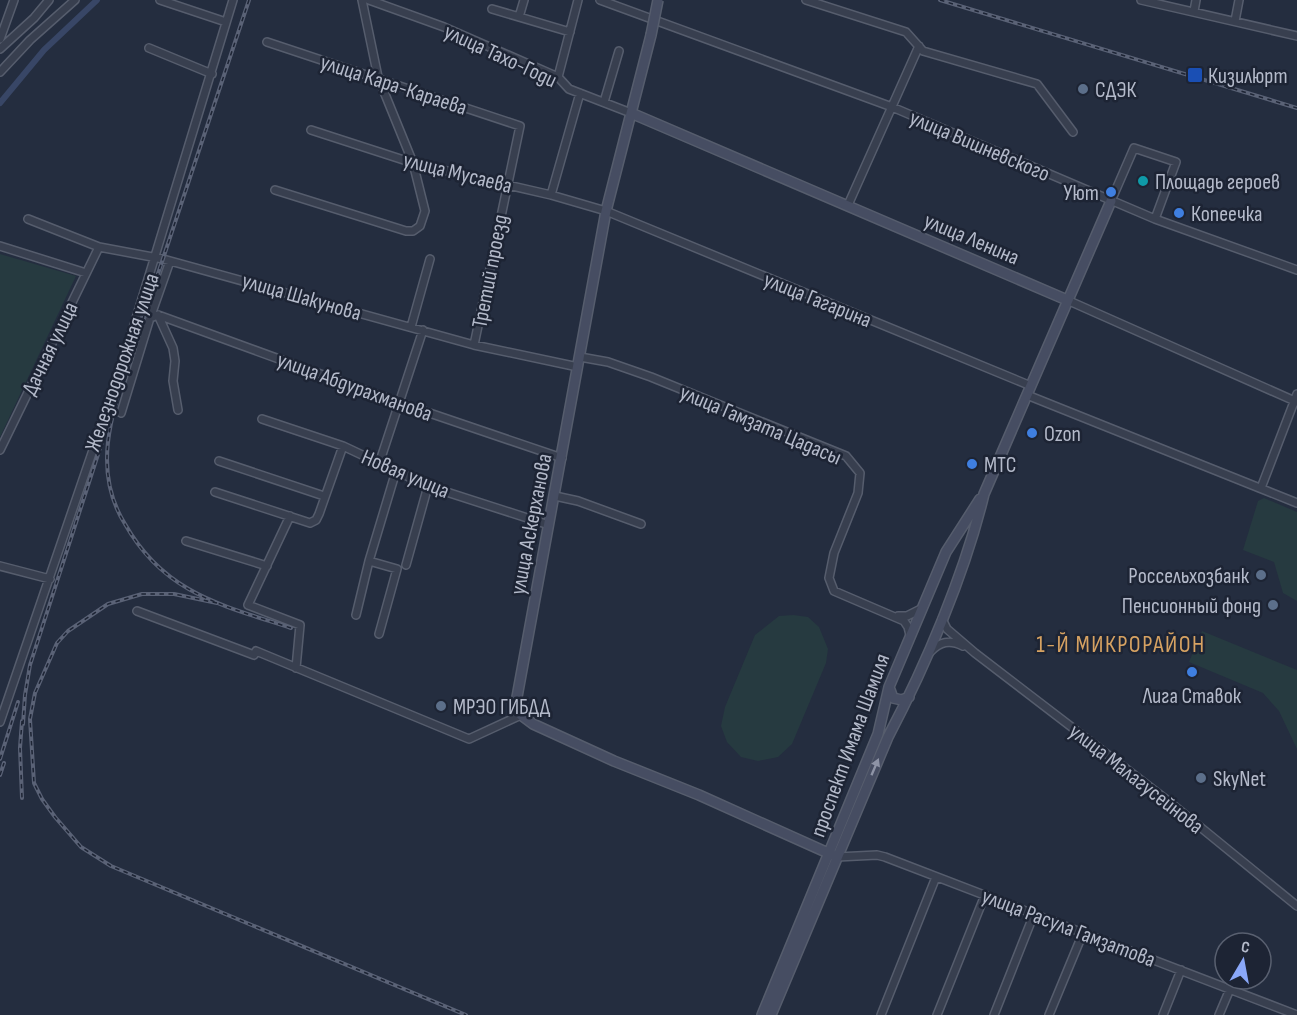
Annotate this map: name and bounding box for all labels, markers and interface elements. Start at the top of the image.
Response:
street label: улица Тахо-Годи [440,18,561,94]
street label: улица Кара-Караева [317,49,470,122]
place label: Кизилюрт [1208,63,1288,90]
marker: Кизилюрт [1186,66,1204,84]
place label: СДЭК [1095,77,1136,104]
marker: СДЭК [1076,82,1090,96]
street label: улица Вишневского [905,105,1054,188]
street label: улица Мусаева [400,147,515,200]
place label: Площадь героев [1155,169,1280,196]
marker: Площадь героев [1136,174,1150,188]
place label: Уют [1063,180,1099,207]
marker: Уют [1104,185,1118,199]
place label: Копеечка [1191,201,1262,228]
marker: Копеечка [1172,206,1186,220]
street label: улица Ленина [920,207,1023,272]
street label: Третий проезд [466,212,515,330]
street label: улица Гагарина [760,267,875,334]
street label: улица Шакунова [239,268,364,327]
street label: Железнодорожная улица [79,270,166,455]
street label: Дачная улица [16,298,85,400]
street label: улица Абдурахманова [273,347,436,428]
street label: улица Гамзата Цадасы [675,379,845,472]
place label: Ozon [1044,421,1081,448]
marker: Ozon [1025,426,1039,440]
street label: Новая улица [357,444,453,505]
street label: улица Аскерханова [505,451,558,597]
place label: МТС [984,452,1016,479]
marker: МТС [965,457,979,471]
place label: Россельхозбанк [1128,563,1250,590]
marker: Россельхозбанк [1254,568,1268,582]
place label: Пенсионный фонд [1122,593,1261,620]
marker: Пенсионный фонд [1266,598,1280,612]
district label: 1-Й МИКРОРАЙОН [1036,630,1206,659]
street label: проспект Имама Шамиля [805,650,896,841]
marker: Лига Ставок [1185,665,1199,679]
place label: Лига Ставок [1142,683,1242,710]
place label: МРЭО ГИБДД [453,694,551,721]
marker: МРЭО ГИБДД [434,699,448,713]
street label: улица Малагусейнова [1063,718,1209,840]
one-way arrow [870,758,880,776]
place label: SkyNet [1213,766,1266,793]
marker: SkyNet [1194,771,1208,785]
street label: улица Расула Гамзатова [978,883,1159,974]
north arrow [1213,931,1273,991]
text: С [1240,938,1251,958]

